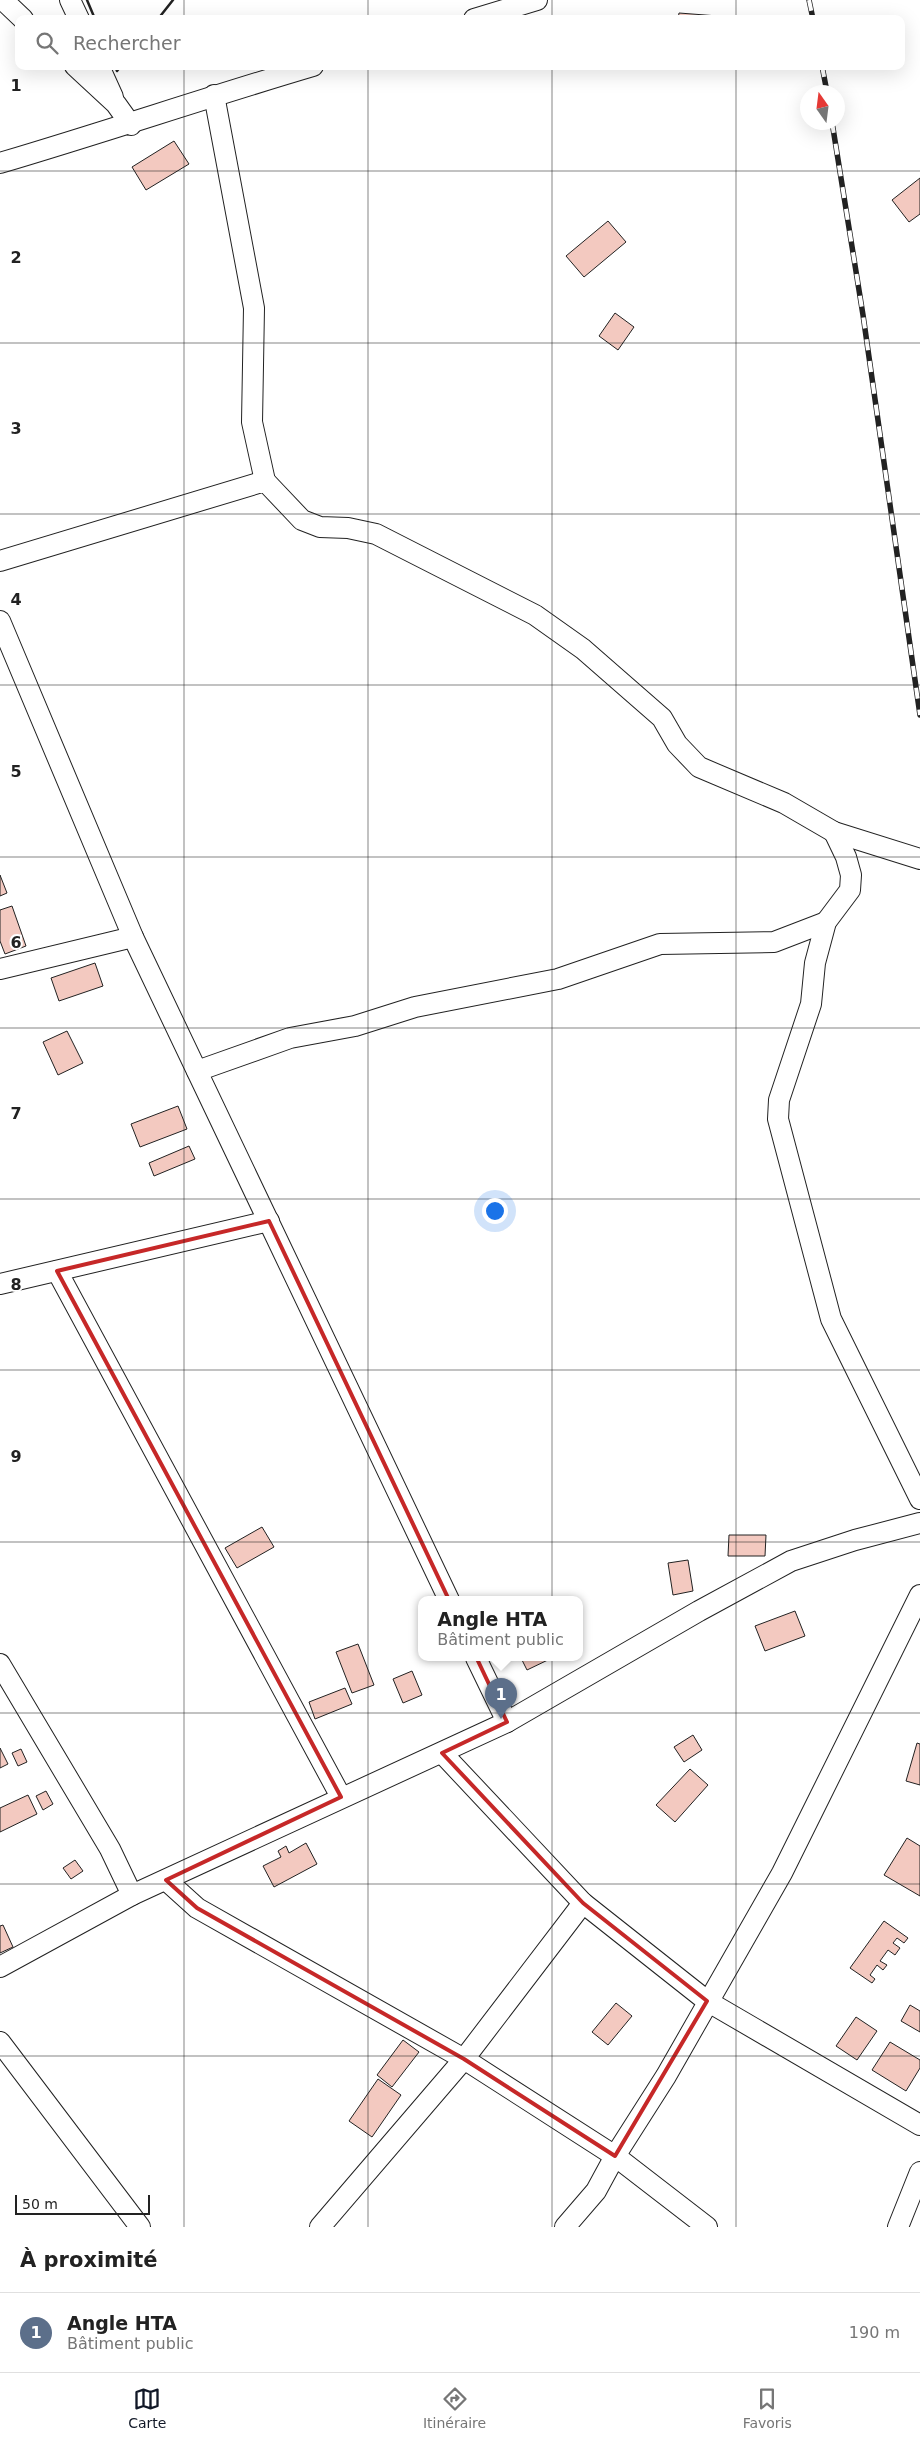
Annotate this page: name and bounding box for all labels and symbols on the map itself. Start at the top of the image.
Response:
text: 1 [10,76,22,95]
north arrow [800,85,845,130]
text: 2 [10,248,22,267]
text: 3 [10,419,22,438]
text: 4 [10,590,22,609]
text: 5 [10,762,22,781]
text: 6 [10,933,22,952]
text: 7 [10,1104,22,1123]
your location [482,1198,508,1224]
text: 8 [10,1275,22,1294]
text: 9 [10,1447,22,1466]
pin: 1 [485,1678,517,1719]
scale bar [15,2192,150,2215]

